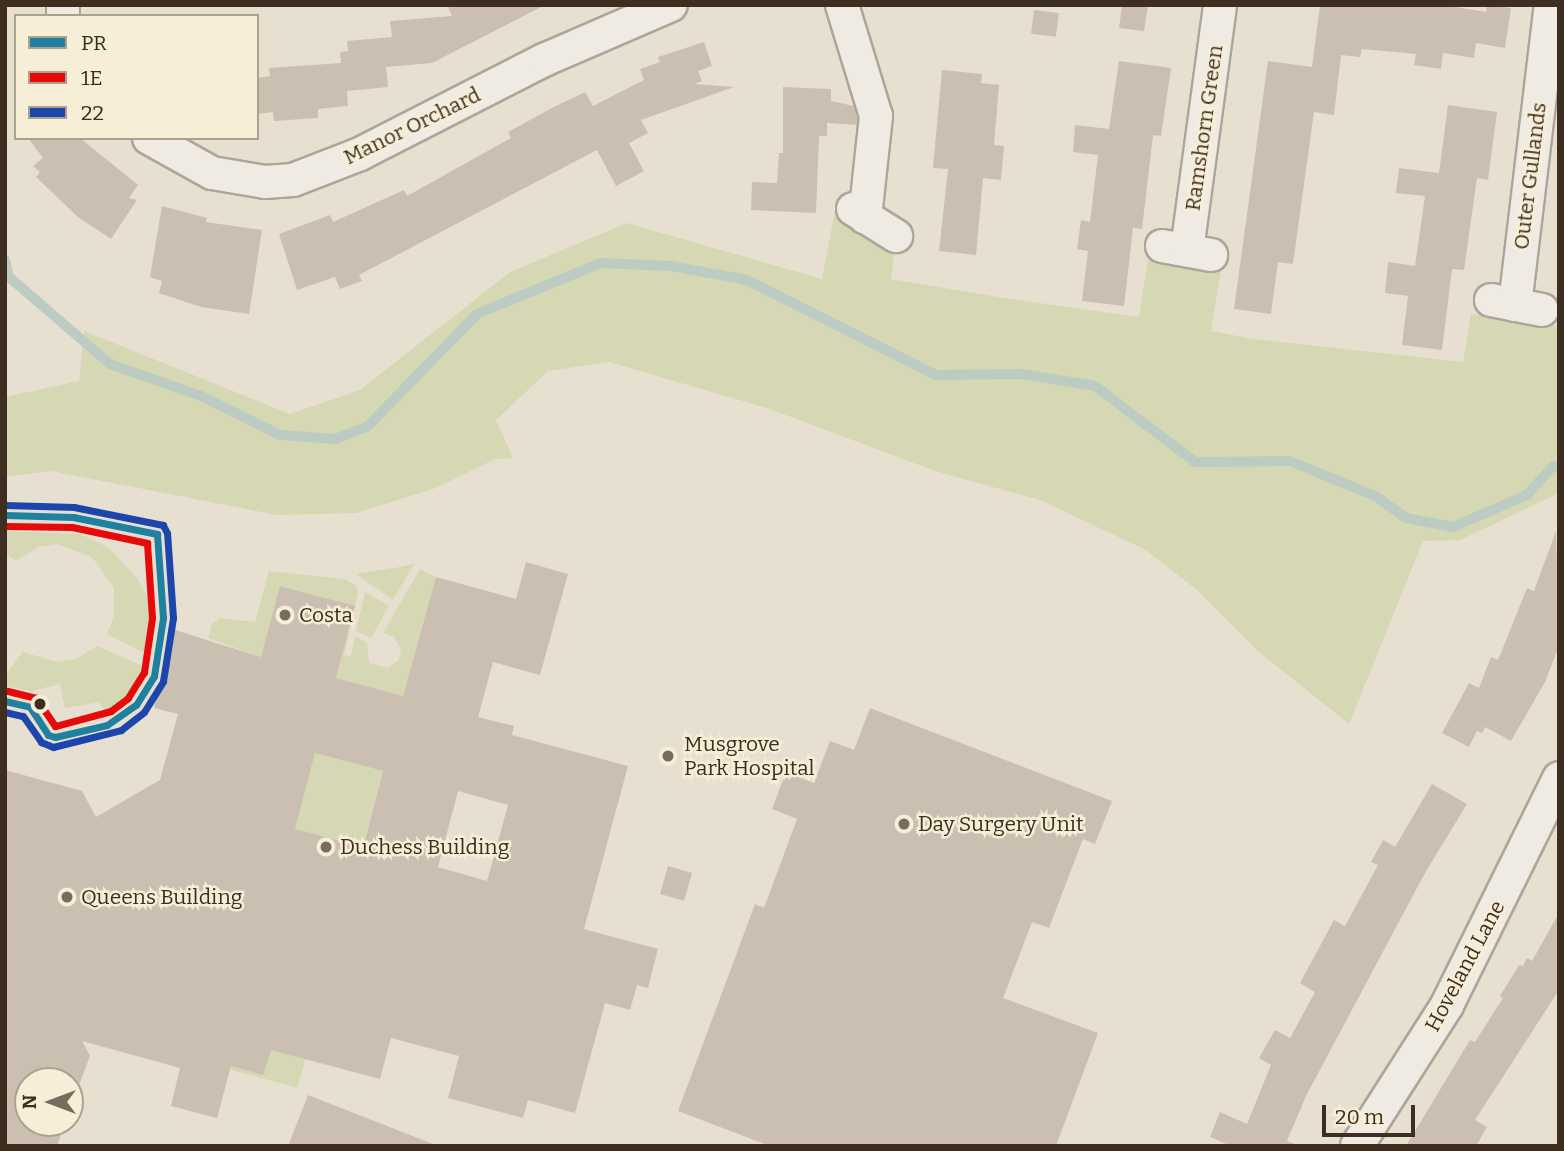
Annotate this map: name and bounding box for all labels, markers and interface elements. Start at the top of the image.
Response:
legend [14,14,259,140]
text: PR [81,30,107,56]
street label: Ramshorn Green [1180,43,1228,213]
text: 1E [81,65,103,91]
street label: Manor Orchard [340,82,484,170]
text: 22 [81,100,104,126]
street label: Outer Gullands [1508,101,1552,251]
place label: Costa [299,602,353,628]
marker: Costa [277,607,293,623]
unlabelled marker [33,697,47,711]
place label: Musgrove Park Hospital [684,731,815,781]
marker: Musgrove Park Hospital [658,746,678,766]
place label: Day Surgery Unit [918,811,1084,837]
marker: Day Surgery Unit [896,816,912,832]
place label: Duchess Building [340,834,509,860]
marker: Duchess Building [318,839,334,855]
place label: Queens Building [81,884,242,910]
marker: Queens Building [59,889,75,905]
street label: Hoveland Lane [1420,896,1510,1036]
north arrow [14,1067,84,1137]
scale bar [1326,1092,1419,1136]
text: N [18,1095,41,1109]
text: 20 m [1335,1104,1384,1130]

